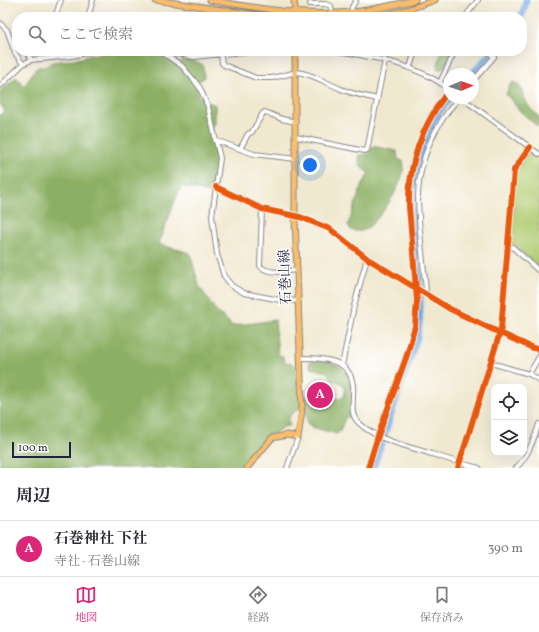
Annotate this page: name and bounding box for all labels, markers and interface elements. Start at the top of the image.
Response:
search box [12,12,527,56]
icon: search [26,23,48,45]
text: ここで検索 [58,25,133,46]
north arrow [443,68,479,104]
your location [300,155,320,175]
street label: 石巻山線 [276,249,296,305]
pin: A [307,380,333,410]
map controls [491,384,527,456]
button: locate [491,384,527,420]
button: layers [491,420,527,456]
scale bar [12,440,71,459]
text: 100 m [18,441,48,456]
text: 周辺 [16,485,50,508]
text: 石巻神社 下社 [54,529,147,550]
text: A [24,540,34,558]
text: 390 m [488,540,523,558]
text: 寺社 · 石巻山線 [54,553,140,571]
tab: 地図 [75,584,97,626]
tab: 経路 [247,584,269,626]
tab: 保存済み [420,584,464,626]

